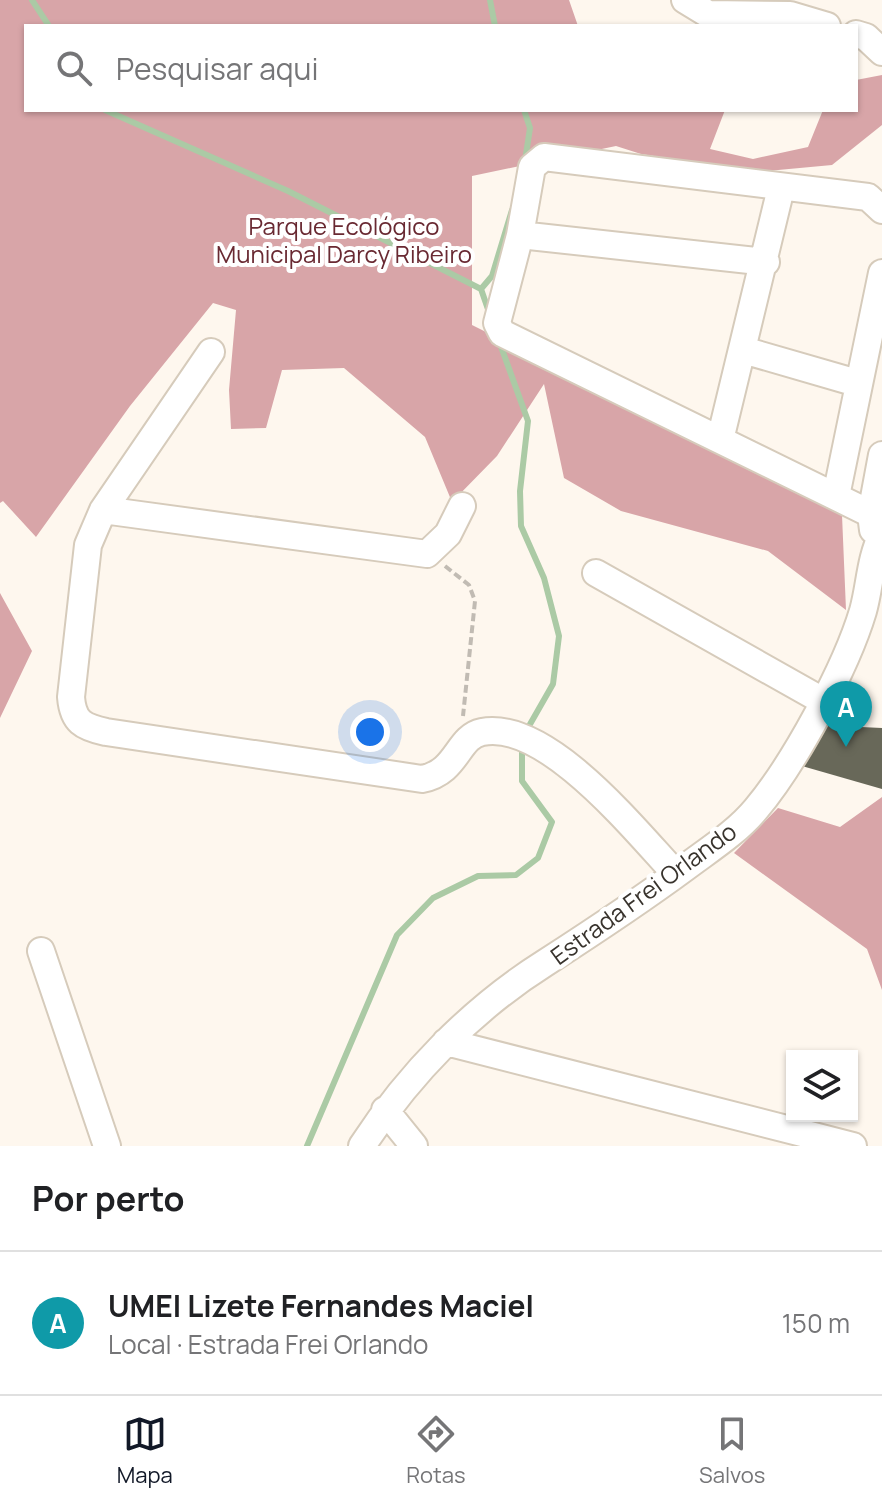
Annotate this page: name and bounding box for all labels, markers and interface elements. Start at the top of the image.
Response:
search box [24,24,858,112]
icon: search [52,46,96,90]
text: Pesquisar aqui [116,48,318,89]
park label: Parque Ecológico Municipal Darcy Ribeiro [216,209,472,270]
pin: A [820,681,872,747]
your location [350,712,390,752]
street label: Estrada Frei Orlando [543,814,743,972]
map controls [786,1050,858,1122]
button: layers [786,1050,858,1122]
text: Por perto [32,1175,185,1221]
text: UMEI Lizete Fernandes Maciel [108,1285,534,1326]
text: A [49,1305,67,1341]
text: 150 m [782,1305,850,1341]
text: Local · Estrada Frei Orlando [108,1326,429,1362]
tab: Mapa [117,1412,173,1490]
tab: Rotas [406,1412,466,1490]
tab: Salvos [699,1412,765,1490]

